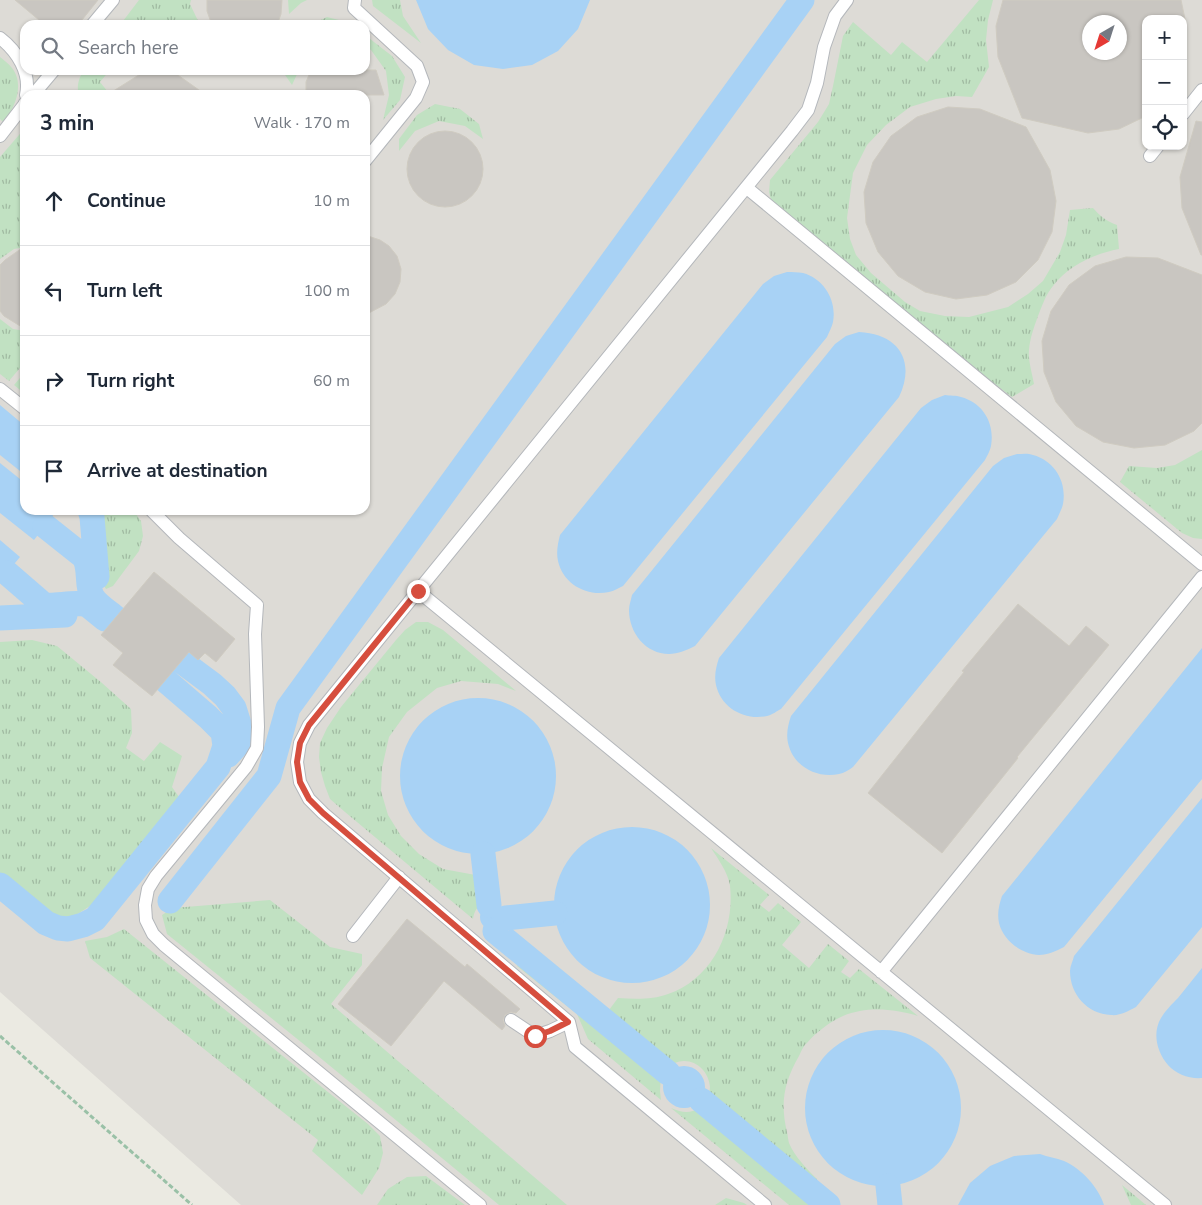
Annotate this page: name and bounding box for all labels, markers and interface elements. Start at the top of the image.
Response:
north arrow [1082,15,1127,60]
map controls [1142,15,1187,150]
button: + [1142,15,1187,60]
search box [20,20,370,75]
icon: search [38,34,66,62]
text: Search here [78,35,179,61]
button: − [1142,60,1187,105]
button: locate [1142,105,1187,150]
text: 3 min [40,109,94,137]
text: Walk · 170 m [254,112,350,134]
icon: ahead [40,187,68,215]
text: Continue [87,188,166,214]
text: 10 m [313,190,350,212]
icon: left [40,277,68,305]
text: Turn left [87,278,162,304]
text: 100 m [303,280,350,302]
icon: right [40,367,68,395]
text: Turn right [87,368,174,394]
text: 60 m [313,370,350,392]
icon: arrive [40,457,68,485]
text: Arrive at destination [87,458,268,484]
route end [407,580,430,603]
route start [524,1025,547,1048]

